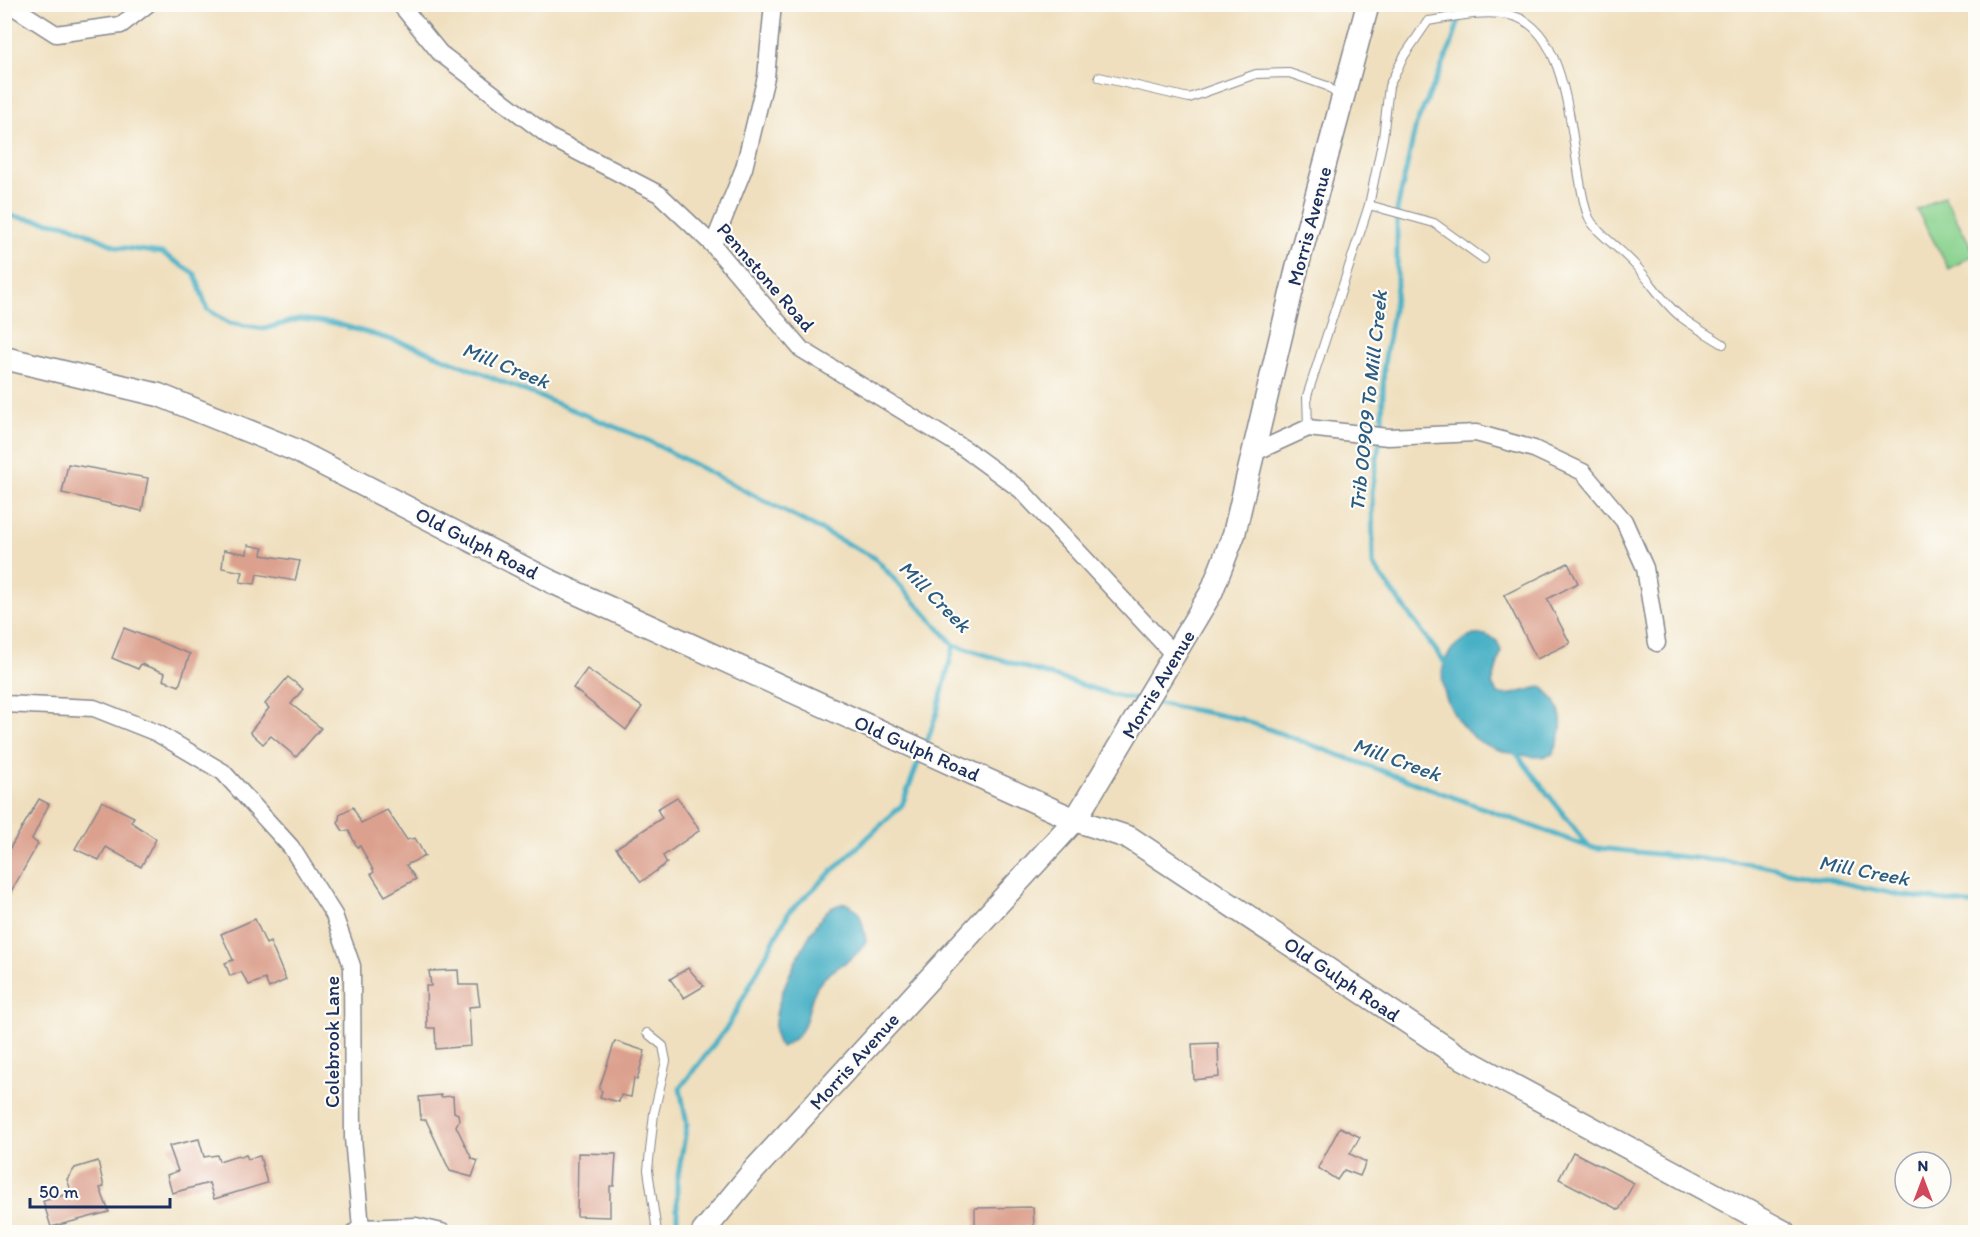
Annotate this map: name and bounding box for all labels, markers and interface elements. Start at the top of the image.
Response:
street label: Morris Avenue [1282,164,1336,288]
street label: Pennstone Road [712,218,820,337]
water label: Trib 00909 To Mill Creek [1344,288,1392,513]
water label: Mill Creek [459,336,554,394]
street label: Old Gulph Road [411,502,543,584]
water label: Mill Creek [894,555,977,638]
street label: Morris Avenue [1116,625,1200,743]
street label: Old Gulph Road [850,710,984,786]
water label: Mill Creek [1350,732,1445,787]
water label: Mill Creek [1817,849,1912,891]
street label: Old Gulph Road [1279,931,1405,1027]
street label: Colebrook Lane [320,976,344,1108]
street label: Morris Avenue [804,1007,904,1115]
north arrow [1893,1150,1953,1210]
text: N [1918,1156,1928,1175]
scale bar [30,1171,170,1209]
text: 50 m [39,1181,79,1203]

